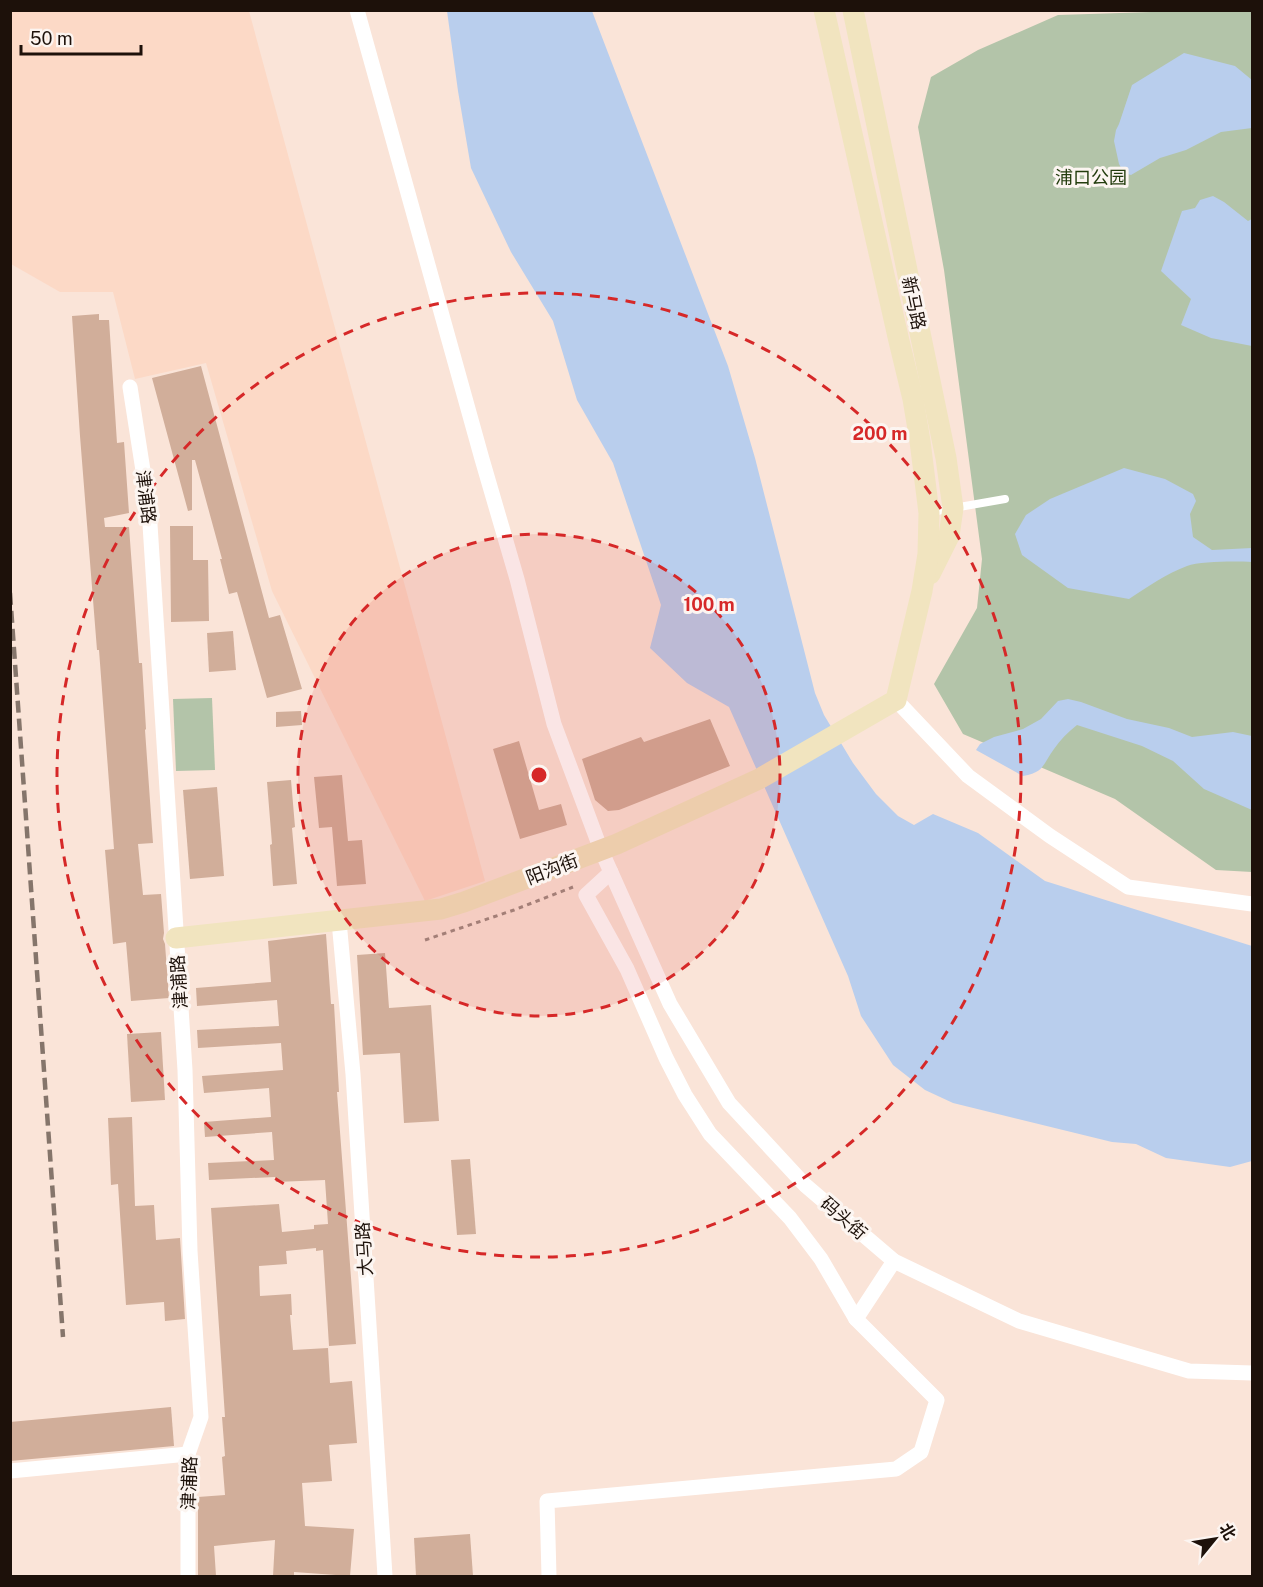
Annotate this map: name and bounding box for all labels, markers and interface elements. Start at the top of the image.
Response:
scale bar [21,18,141,56]
text: 50 m [30,28,73,49]
park label: 浦口公园 [1055,167,1127,188]
street label: 新马路 [898,274,930,332]
text: 200 m [853,423,907,444]
street label: 津浦路 [132,469,160,525]
text: 100 m [683,594,735,615]
centre of rings [529,765,549,785]
street label: 阳沟街 [523,850,581,888]
street label: 津浦路 [167,954,191,1010]
street label: 码头街 [817,1192,871,1244]
street label: 大马路 [352,1221,376,1277]
street label: 津浦路 [178,1456,200,1510]
north arrow [1185,1509,1245,1569]
text: 北 [1215,1520,1240,1543]

